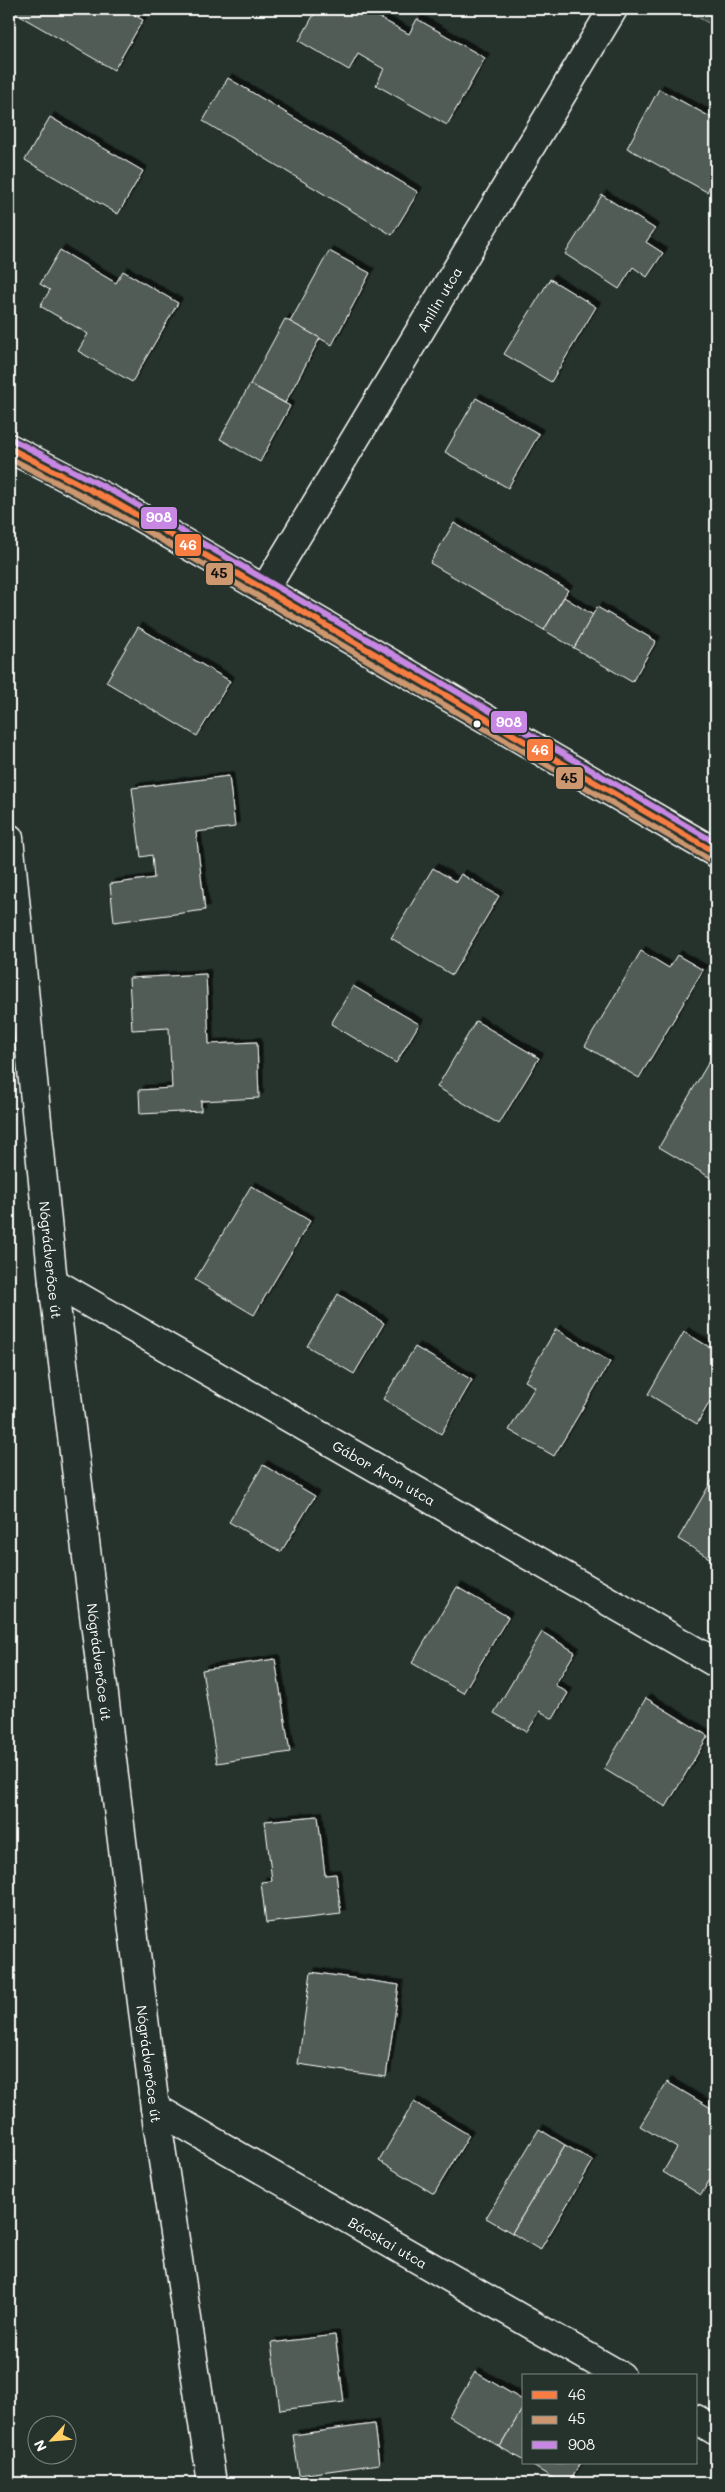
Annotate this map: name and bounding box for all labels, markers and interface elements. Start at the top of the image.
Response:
street label: Anilin utca [412,263,466,335]
line badge: 908 [140,506,178,530]
text: 908 [146,507,172,526]
line badge: 46 [174,533,202,557]
text: 46 [179,535,197,554]
line badge: 45 [205,562,234,586]
text: 45 [210,563,228,582]
line badge: 908 [490,710,528,734]
text: 908 [496,712,522,731]
unlabelled marker [472,719,482,729]
line badge: 46 [526,738,554,762]
text: 46 [531,740,549,759]
line badge: 45 [555,766,584,790]
text: 45 [560,768,578,787]
street label: Nógrádverőce út [36,1200,67,1320]
street label: Gábor Áron utca [329,1435,439,1509]
street label: Nógrádverőce út [83,1602,117,1722]
street label: Nógrádverőce út [133,2004,167,2124]
street label: Bácskai utca [345,2212,431,2272]
legend [522,2374,698,2464]
text: 46 [568,2384,586,2404]
text: 45 [568,2408,586,2428]
north arrow [28,2414,78,2464]
text: 908 [568,2434,595,2454]
text: N [29,2437,51,2455]

